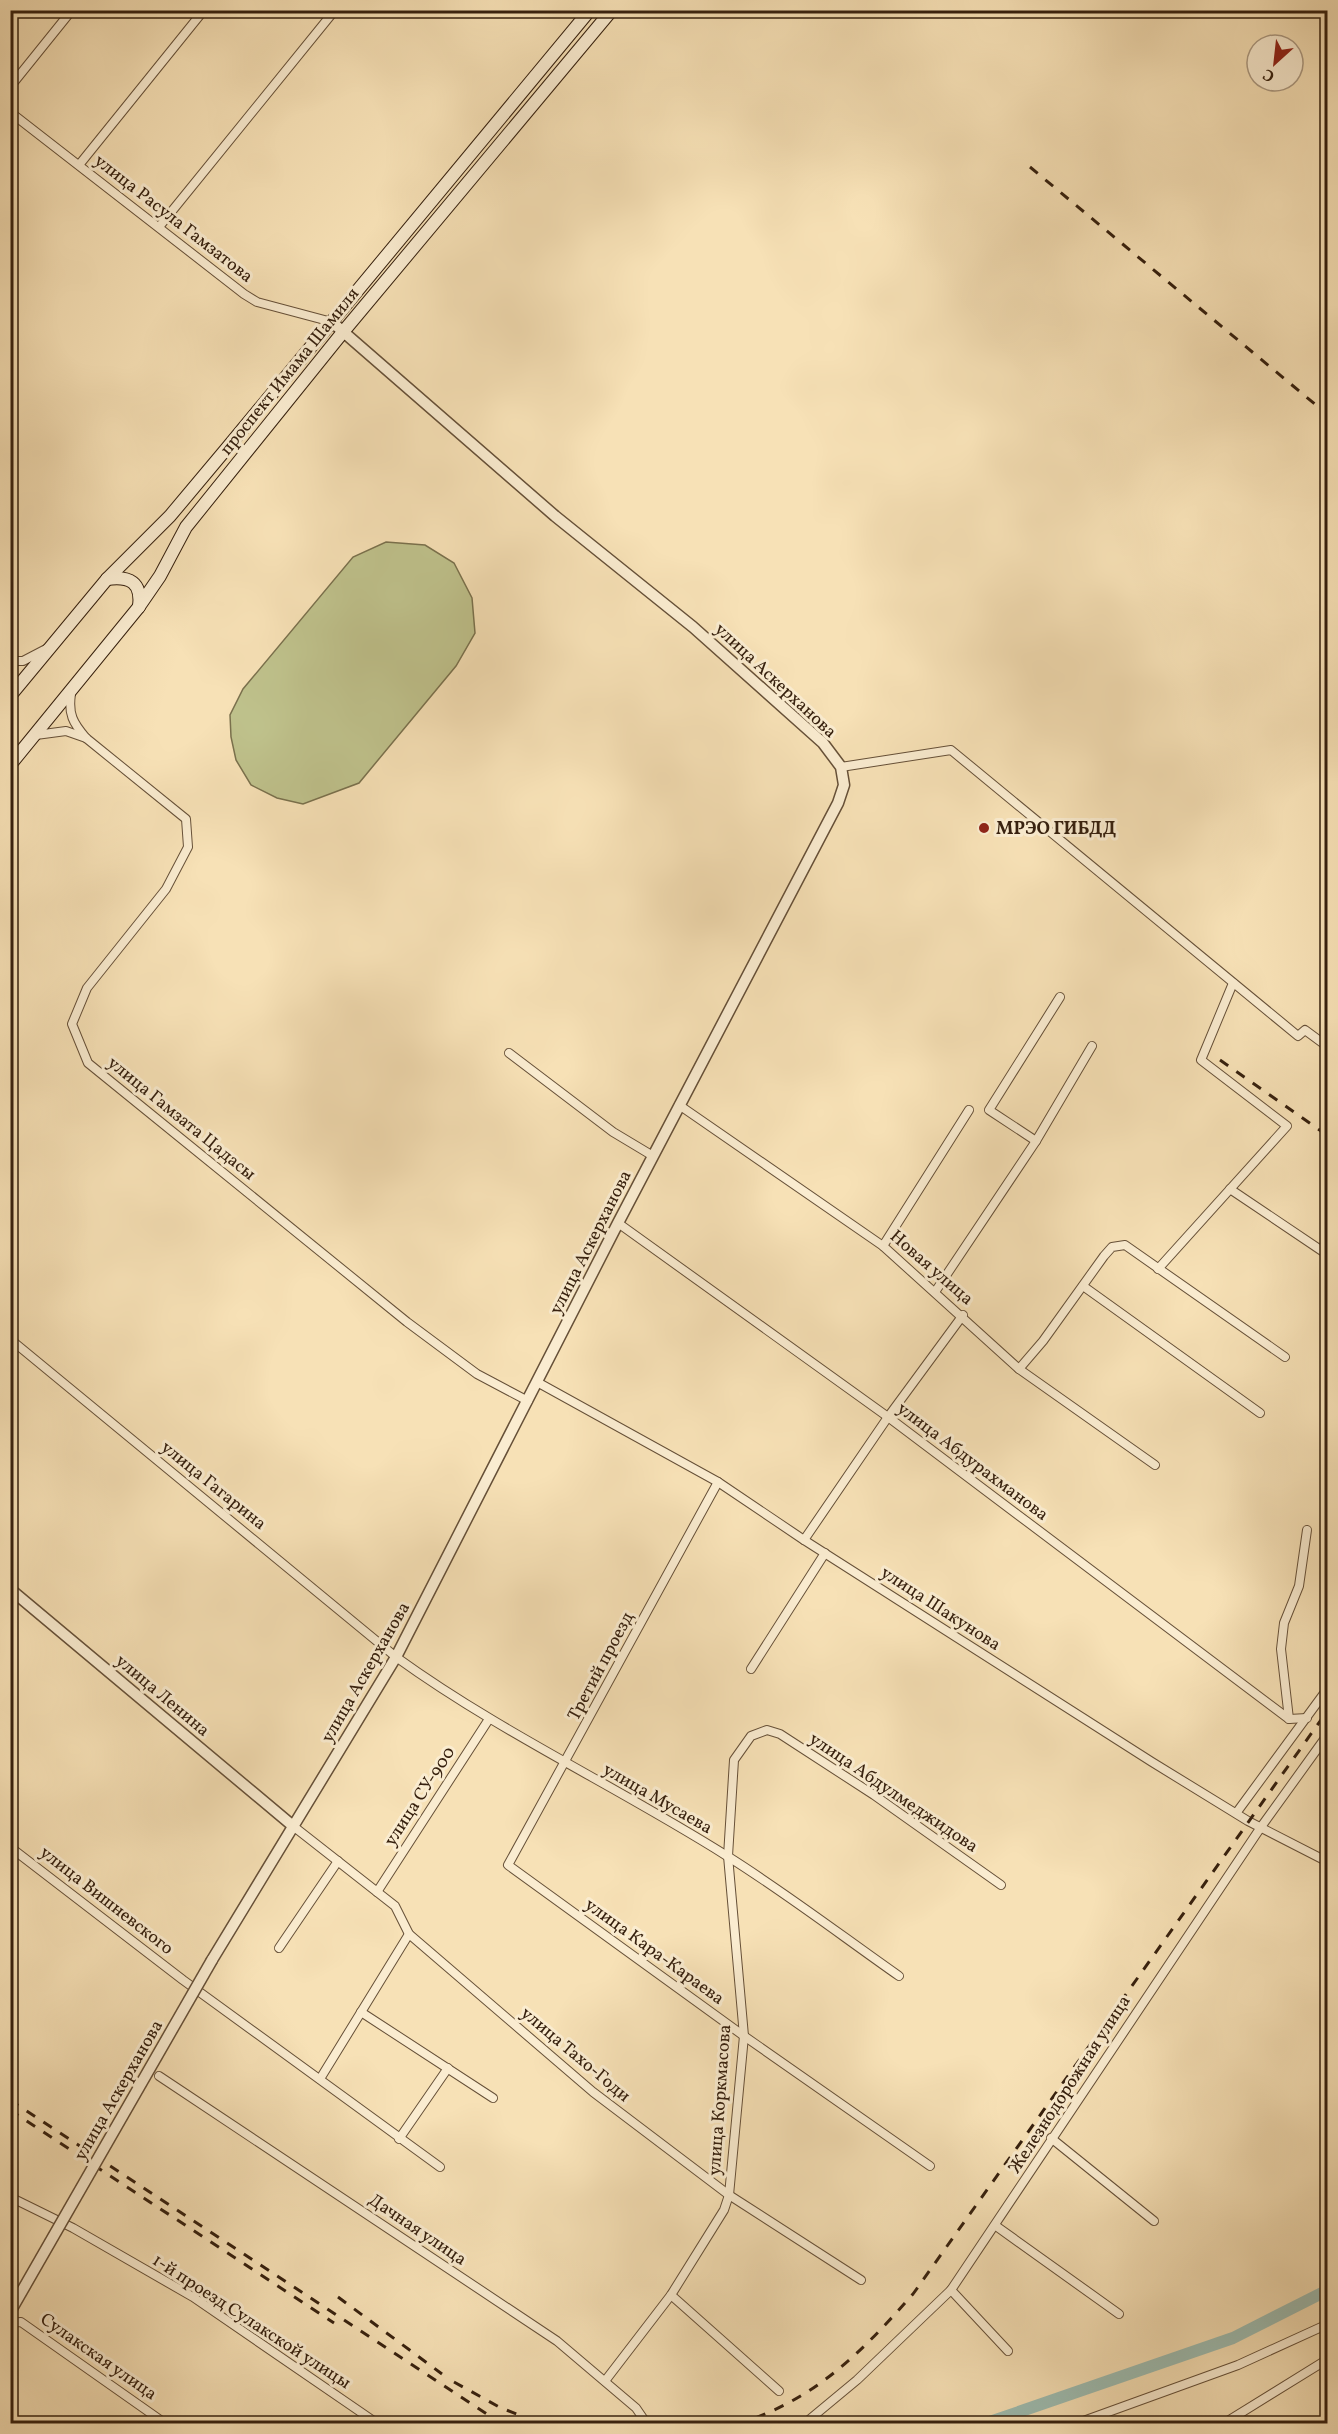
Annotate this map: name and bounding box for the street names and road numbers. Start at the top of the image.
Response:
street label: улица Расула Гамзатова [88,149,258,289]
street label: проспект Имама Шамиля [215,283,366,461]
street label: улица Аскерханова [708,618,842,744]
street label: улица Гамзата Цадасы [101,1051,261,1187]
street label: улица Аскерханова [544,1166,639,1319]
street label: Новая улица [884,1225,978,1312]
street label: улица Абдурахманова [891,1397,1053,1528]
street label: улица Гагарина [155,1436,271,1537]
street label: улица Шакунова [875,1561,1005,1658]
street label: улица Аскерханова [316,1598,417,1748]
street label: Третий проезд [562,1608,641,1726]
street label: улица Ленина [109,1649,215,1743]
street label: улица Абдулмеджидова [804,1727,983,1859]
street label: улица СУ-900 [379,1742,462,1852]
street label: улица Мусаева [598,1758,717,1841]
street label: улица Вишневского [34,1841,178,1961]
street label: улица Кара-Караева [579,1893,729,2011]
street label: Железнодорожная улица [1003,1991,1137,2179]
street label: улица Тахо-Годи [515,2002,635,2109]
street label: улица Аскерханова [69,2016,170,2166]
street label: улица Коркмасова [703,2024,738,2177]
street label: Дачная улица [363,2188,471,2272]
street label: 1-й проезд Сулакской улицы [147,2249,356,2396]
street label: Сулакская улица [35,2308,162,2407]

